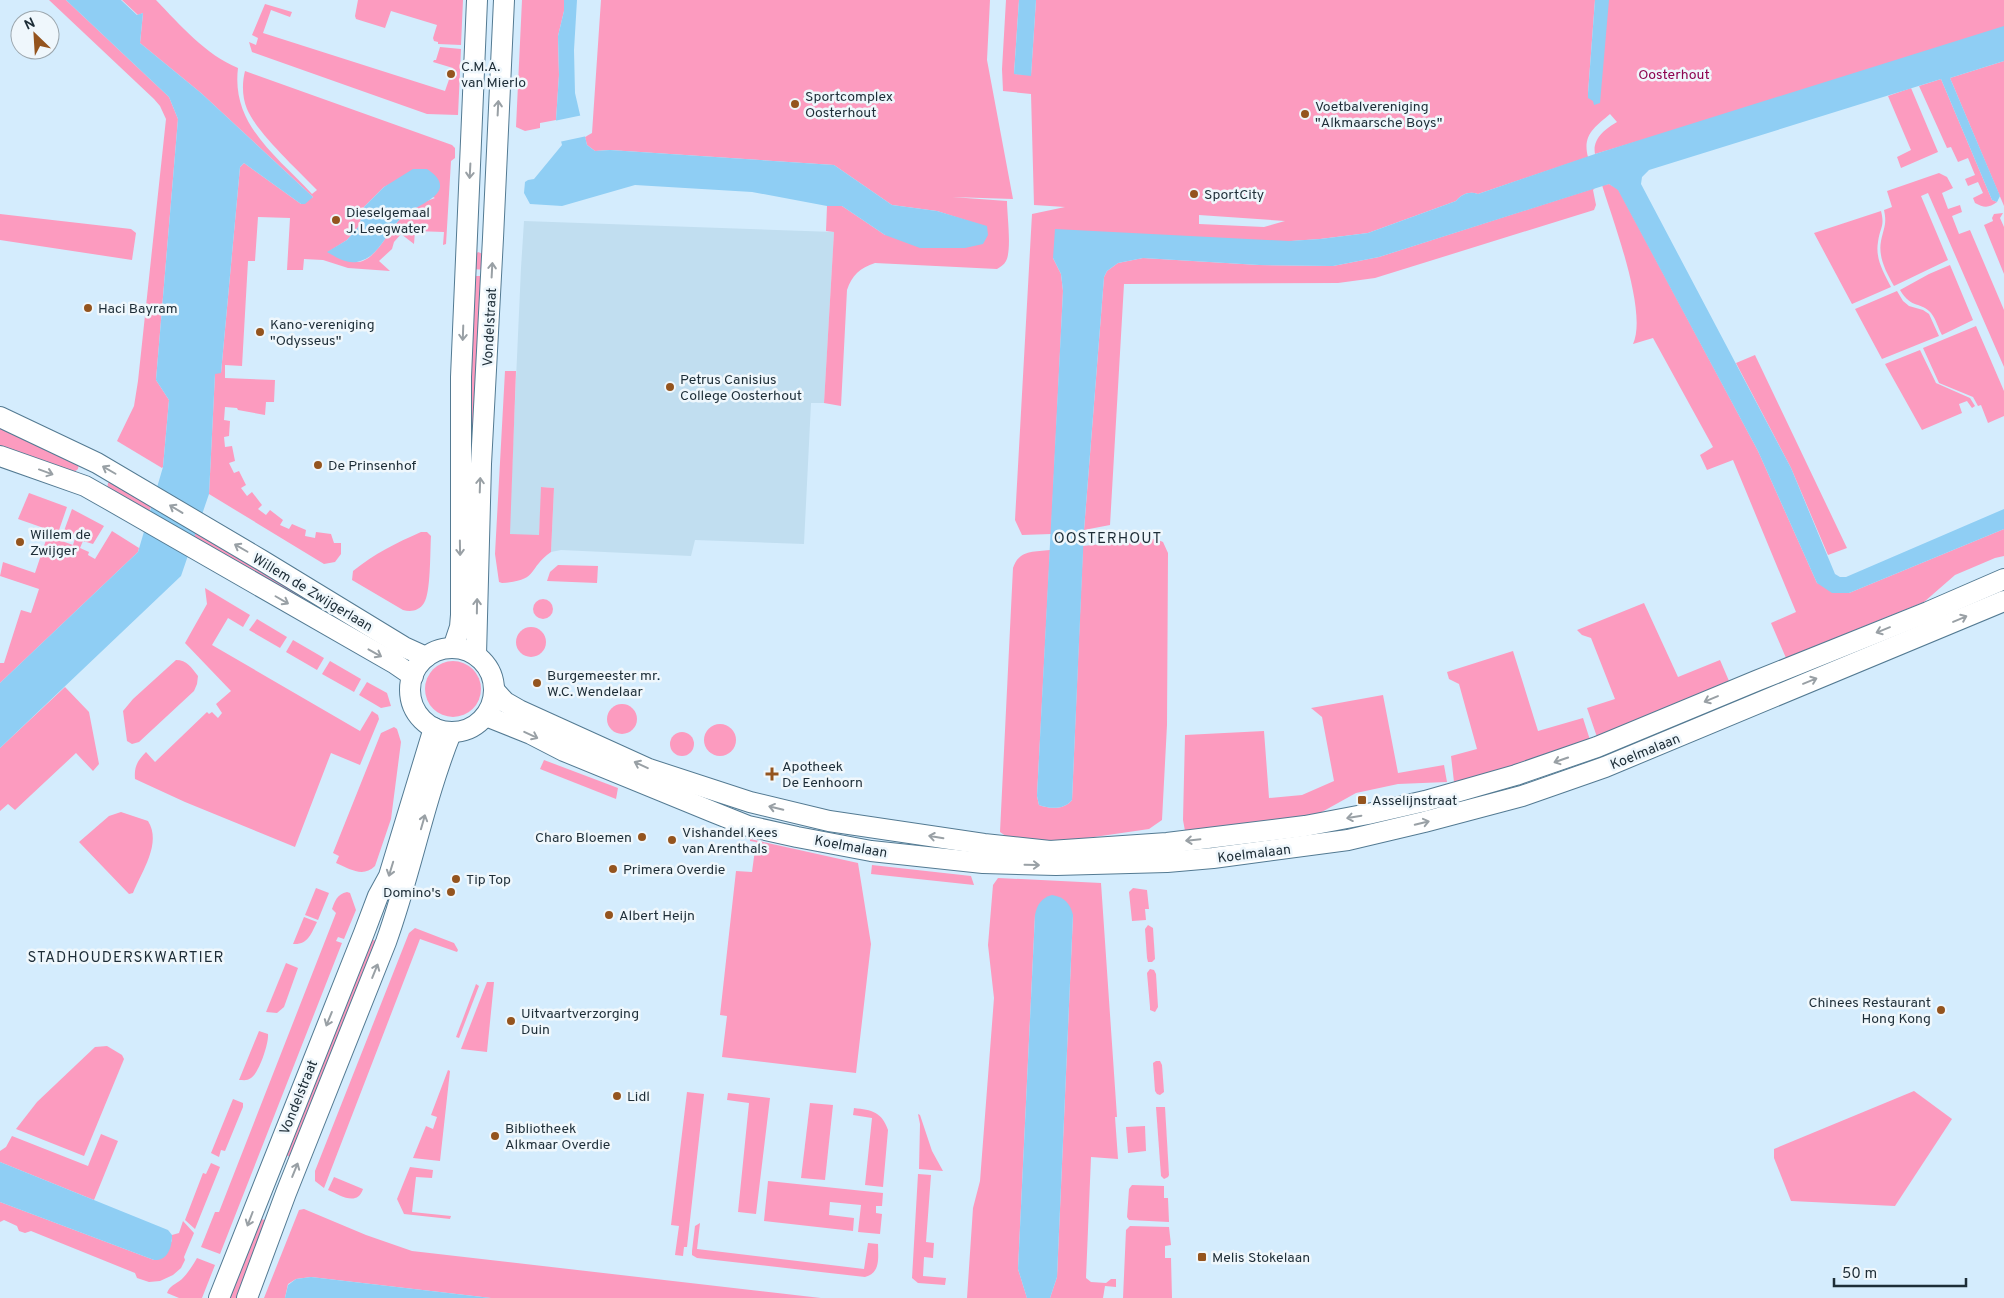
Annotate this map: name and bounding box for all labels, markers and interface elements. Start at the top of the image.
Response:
north arrow [10,10,60,60]
text: N [22,15,38,34]
place label: C.M.A. van Mierlo [461,59,526,92]
park label: Oosterhout [1638,67,1710,84]
marker: C.M.A. van Mierlo [445,68,457,80]
place label: Sportcomplex Oosterhout [805,89,893,122]
marker: Sportcomplex Oosterhout [789,98,801,110]
place label: Voetbalvereniging "Alkmaarsche Boys" [1315,99,1442,132]
one-way arrow [494,100,503,116]
marker: Voetbalvereniging "Alkmaarsche Boys" [1299,108,1311,120]
one-way arrow [466,163,475,179]
place label: SportCity [1204,187,1264,204]
marker: SportCity [1188,188,1200,200]
place label: Dieselgemaal J. Leegwater [346,205,430,238]
marker: Dieselgemaal J. Leegwater [330,214,342,226]
one-way arrow [487,263,496,279]
street label: Vondelstraat [480,287,501,367]
place label: Haci Bayram [98,301,178,318]
marker: Haci Bayram [82,302,94,314]
place label: Kano-vereniging "Odysseus" [270,317,375,350]
one-way arrow [458,325,468,341]
marker: Kano-vereniging "Odysseus" [254,326,266,338]
place label: Petrus Canisius College Oosterhout [680,372,802,405]
marker: Petrus Canisius College Oosterhout [664,381,676,393]
place label: De Prinsenhof [328,458,417,475]
marker: De Prinsenhof [312,459,324,471]
one-way arrow [101,465,116,475]
one-way arrow [38,468,53,477]
one-way arrow [475,477,484,493]
one-way arrow [170,504,184,514]
place label: Willem de Zwijger [30,527,91,560]
district label: OOSTERHOUT [1054,530,1162,549]
marker: Willem de Zwijger [14,536,26,548]
one-way arrow [455,540,465,556]
one-way arrow [234,542,249,552]
street label: Willem de Zwijgerlaan [249,551,376,636]
one-way arrow [274,596,288,606]
one-way arrow [472,598,481,614]
one-way arrow [1952,614,1967,624]
one-way arrow [1876,626,1891,635]
one-way arrow [367,649,382,658]
place label: Burgemeester mr. W.C. Wendelaar [547,668,660,701]
one-way arrow [1802,676,1817,686]
marker: Burgemeester mr. W.C. Wendelaar [531,677,543,689]
one-way arrow [1704,696,1719,705]
one-way arrow [523,730,538,740]
street label: Koelmalaan [1608,731,1683,774]
one-way arrow [1553,756,1569,765]
place label: Apotheek De Eenhoorn [782,759,863,792]
one-way arrow [634,760,649,769]
marker: Apotheek De Eenhoorn [766,768,778,780]
place label: Asselijnstraat [1372,793,1457,810]
marker: Asselijnstraat [1356,794,1368,806]
one-way arrow [768,803,784,812]
one-way arrow [1346,812,1362,822]
one-way arrow [419,815,428,831]
one-way arrow [1413,818,1429,827]
place label: Vishandel Kees van Arenthals [682,825,778,858]
place label: Charo Bloemen [535,830,632,847]
marker: Charo Bloemen [636,831,648,843]
one-way arrow [928,831,944,841]
street label: Koelmalaan [813,833,889,862]
marker: Vishandel Kees van Arenthals [666,834,678,846]
one-way arrow [1185,835,1201,845]
street label: Koelmalaan [1216,842,1292,867]
one-way arrow [386,860,395,876]
one-way arrow [1023,860,1039,869]
place label: Primera Overdie [623,862,725,879]
marker: Primera Overdie [607,863,619,875]
place label: Tip Top [466,872,511,889]
marker: Tip Top [450,873,462,885]
place label: Domino's [383,885,441,902]
marker: Domino's [445,886,457,898]
place label: Albert Heijn [619,908,695,925]
marker: Albert Heijn [603,909,615,921]
district label: STADHOUDERSKWARTIER [27,949,225,968]
one-way arrow [370,964,380,979]
place label: Chinees Restaurant Hong Kong [1808,995,1931,1028]
marker: Chinees Restaurant Hong Kong [1935,1004,1947,1016]
place label: Uitvaartverzorging Duin [521,1006,639,1039]
one-way arrow [324,1011,334,1026]
marker: Uitvaartverzorging Duin [505,1015,517,1027]
street label: Vondelstraat [277,1058,322,1137]
place label: Lidl [627,1089,650,1106]
marker: Lidl [611,1090,623,1102]
place label: Bibliotheek Alkmaar Overdie [505,1121,610,1154]
marker: Bibliotheek Alkmaar Overdie [489,1130,501,1142]
one-way arrow [291,1163,300,1178]
one-way arrow [245,1211,254,1226]
place label: Melis Stokelaan [1212,1250,1310,1267]
marker: Melis Stokelaan [1196,1251,1208,1263]
scale bar [1834,1256,1966,1288]
text: 50 m [1842,1265,1877,1284]

